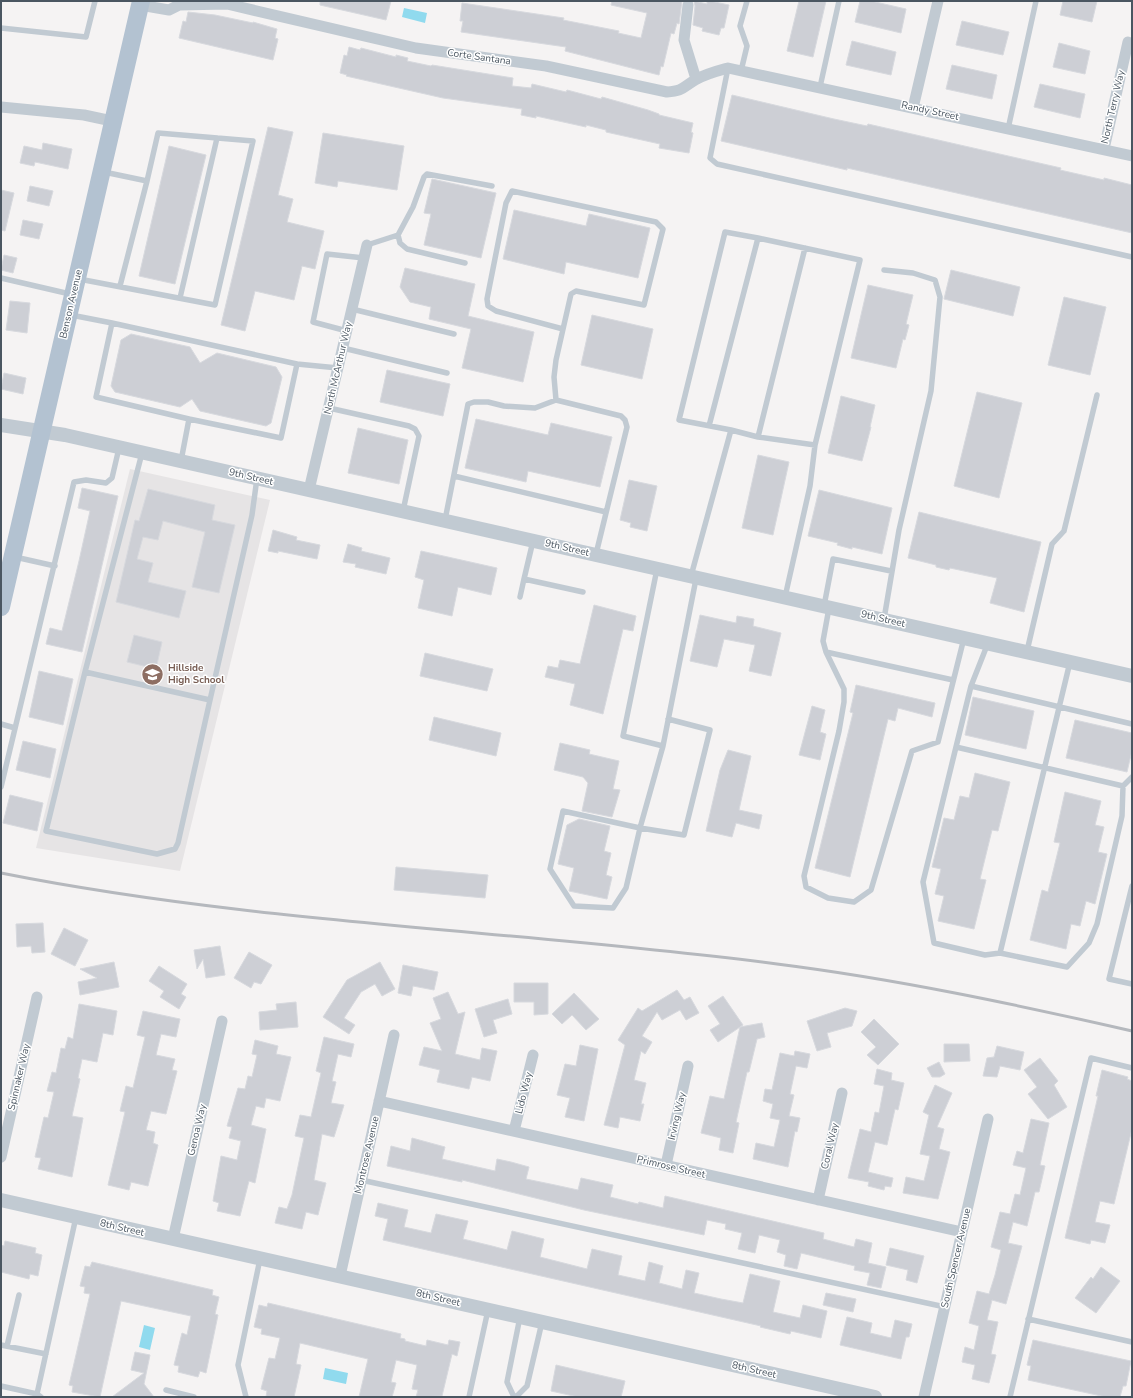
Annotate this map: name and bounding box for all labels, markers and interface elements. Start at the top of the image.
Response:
street label: Corte Santana [446,46,512,68]
street label: North Terry Way [1098,68,1128,145]
street label: Randy Street [900,98,961,124]
street label: Benson Avenue [56,268,86,340]
street label: North McArthur Way [321,319,356,416]
street label: 9th Street [227,465,275,489]
street label: 9th Street [543,536,591,560]
street label: 9th Street [859,607,907,631]
school or university icon: Hillside High School [140,661,166,687]
place label: Hillside High School [168,661,225,687]
street label: Spinnaker Way [5,1041,34,1112]
street label: Lido Way [512,1070,536,1115]
street label: Irving Way [665,1090,690,1141]
street label: Genoa Way [184,1102,210,1157]
street label: Montrose Avenue [351,1115,383,1195]
street label: Coral Way [818,1121,842,1171]
street label: Primrose Street [635,1152,707,1182]
street label: South Spencer Avenue [938,1207,974,1309]
street label: 8th Street [98,1216,146,1240]
street label: 8th Street [414,1286,462,1310]
street label: 8th Street [730,1358,778,1382]

